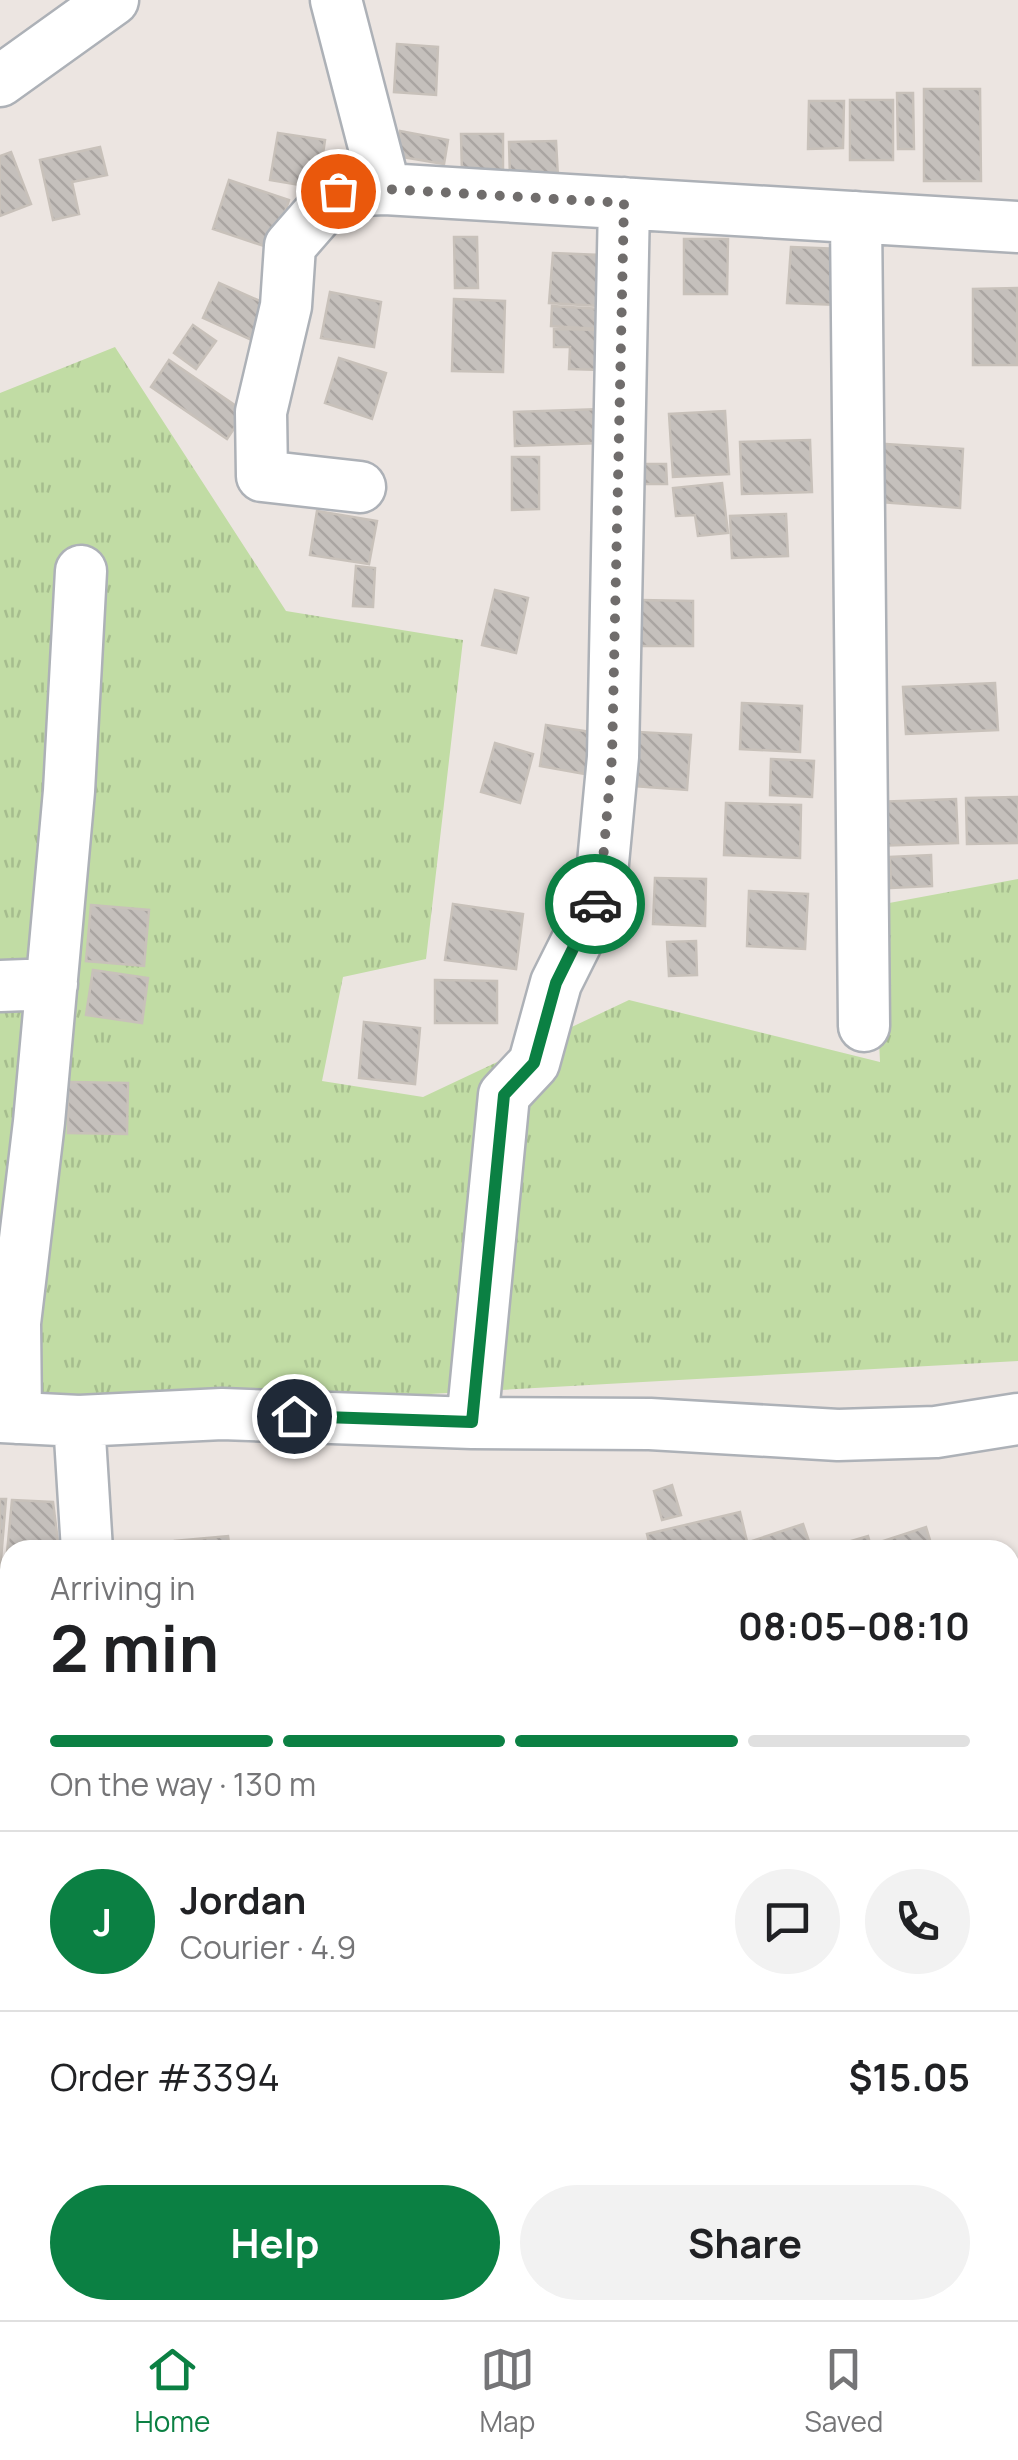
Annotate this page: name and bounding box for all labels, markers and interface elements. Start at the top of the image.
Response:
pin [296,149,381,234]
icon: bag [311,164,366,219]
courier [545,854,645,954]
icon: car [568,877,623,932]
pin [252,1374,337,1459]
icon: home [267,1389,322,1444]
text: Arriving in [50,1566,195,1610]
text: 08:05–08:10 [738,1599,970,1651]
text: 2 min [50,1603,219,1692]
text: On the way · 130 m [50,1762,316,1806]
button: chat [735,1869,840,1974]
button: phone [865,1869,970,1974]
text: Jordan [180,1873,306,1925]
text: J [93,1895,112,1947]
text: Courier · 4.9 [180,1925,356,1969]
text: Order #3394 [50,2050,280,2102]
text: $15.05 [848,2050,970,2102]
button: Help [50,2185,500,2300]
button: Share [520,2185,970,2300]
tab: Home [135,2342,210,2440]
tab: Map [480,2342,535,2440]
tab: Saved [804,2342,883,2440]

